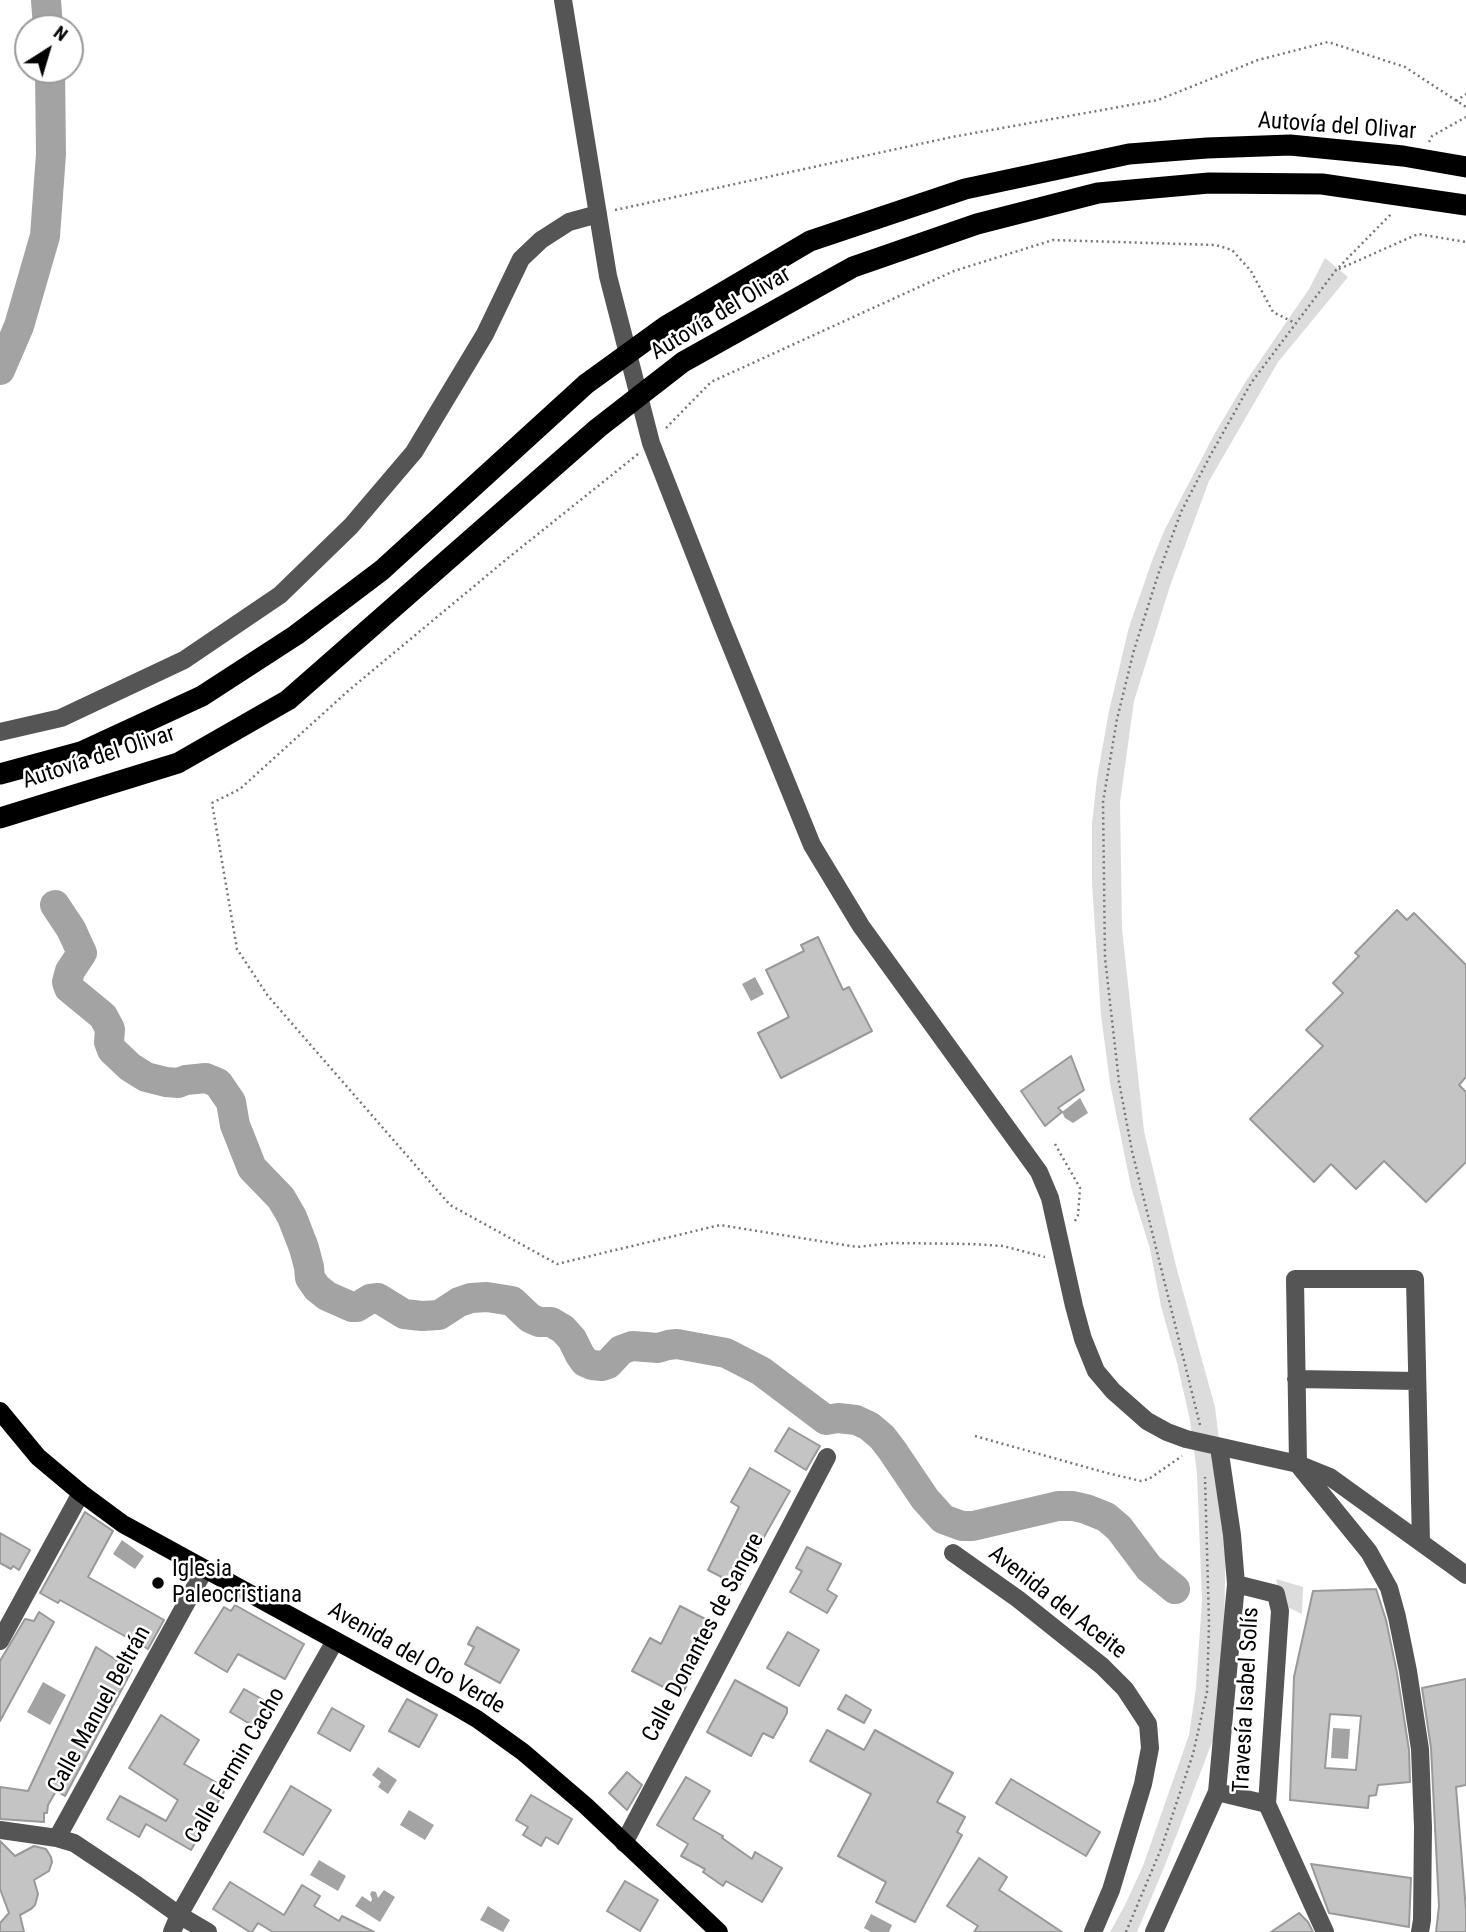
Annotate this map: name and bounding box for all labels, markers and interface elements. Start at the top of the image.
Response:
north arrow [14,14,84,84]
text: N [49,21,72,46]
street label: Autovía del Olivar [1257,108,1417,146]
street label: Autovía del Olivar [646,261,796,367]
street label: Autovía del Olivar [19,720,179,796]
street label: Calle Donantes de Sangre [637,1529,771,1747]
street label: Avenida del Aceite [982,1541,1132,1665]
place label: Iglesia Paleocristiana [172,1556,302,1610]
marker: Iglesia Paleocristiana [150,1575,166,1591]
street label: Avenida del Oro Verde [323,1597,509,1721]
street label: Travesía Isabel Solís [1228,1607,1266,1793]
street label: Calle Manuel Beltrán [43,1622,157,1798]
street label: Calle Fermin Cacho [180,1683,292,1849]

